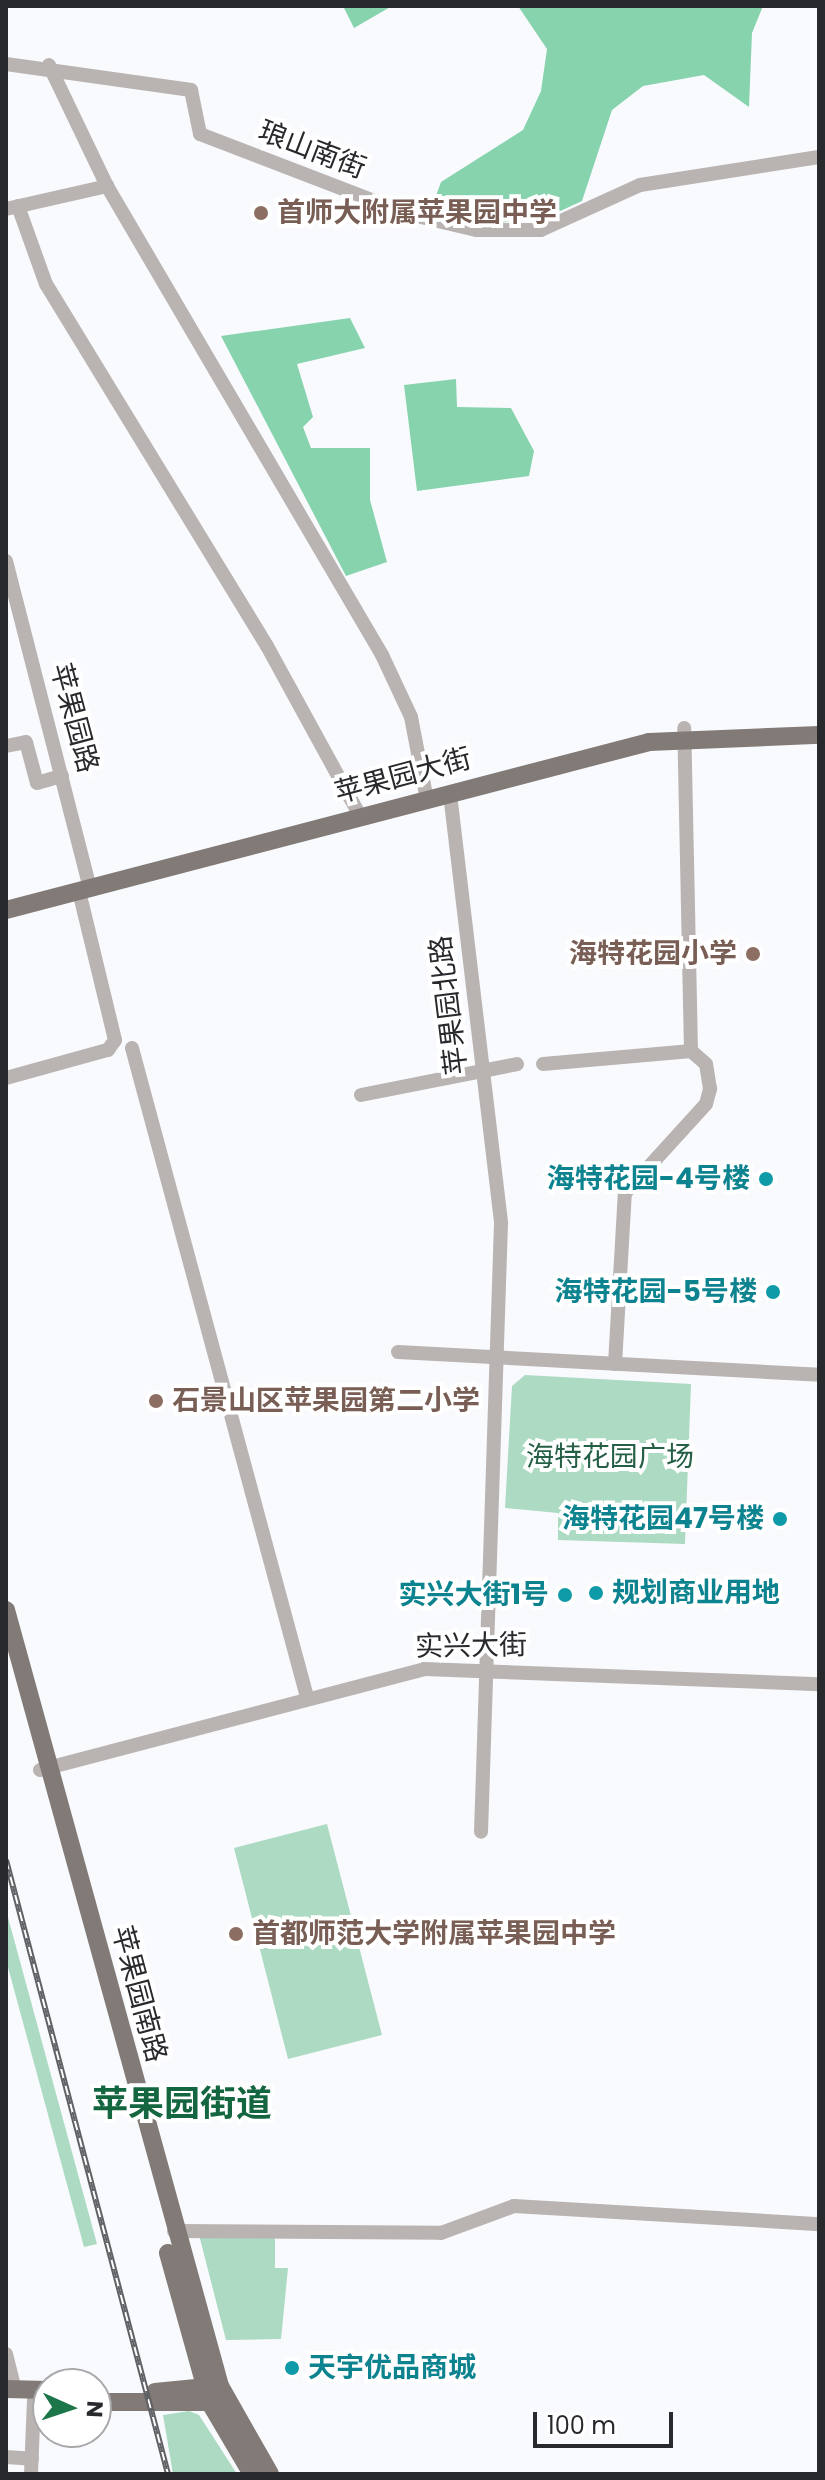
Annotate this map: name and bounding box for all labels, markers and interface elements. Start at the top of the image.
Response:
street label: 琅山南街 [254,114,370,186]
place label: 首师大附属苹果园中学 [277,196,557,230]
marker: 首师大附属苹果园中学 [252,204,270,222]
street label: 苹果园路 [43,660,105,776]
street label: 苹果园大街 [331,742,475,810]
street label: 苹果园北路 [424,933,474,1077]
place label: 海特花园小学 [569,937,737,971]
marker: 海特花园小学 [744,945,762,963]
place label: 海特花园-4号楼 [547,1162,750,1196]
marker: 海特花园-4号楼 [757,1170,775,1188]
place label: 海特花园-5号楼 [555,1275,757,1309]
marker: 海特花园-5号楼 [764,1283,782,1301]
place label: 石景山区苹果园第二小学 [172,1384,480,1418]
marker: 石景山区苹果园第二小学 [147,1392,165,1410]
park label: 海特花园广场 [526,1440,694,1474]
place label: 海特花园47号楼 [562,1502,764,1536]
marker: 海特花园47号楼 [771,1510,789,1528]
place label: 规划商业用地 [612,1576,780,1610]
place label: 实兴大街1号 [398,1578,549,1612]
marker: 规划商业用地 [587,1584,605,1602]
marker: 实兴大街1号 [556,1586,574,1604]
street label: 实兴大街 [415,1628,527,1664]
place label: 首都师范大学附属苹果园中学 [252,1917,616,1951]
street label: 苹果园南路 [105,1922,173,2066]
marker: 首都师范大学附属苹果园中学 [227,1925,245,1943]
district label: 苹果园街道 [92,2082,272,2126]
place label: 天宇优品商城 [308,2351,476,2385]
marker: 天宇优品商城 [283,2359,301,2377]
north arrow [32,2368,112,2448]
scale bar [537,2396,677,2446]
text: N [79,2400,110,2418]
text: 100 m [547,2409,616,2442]

